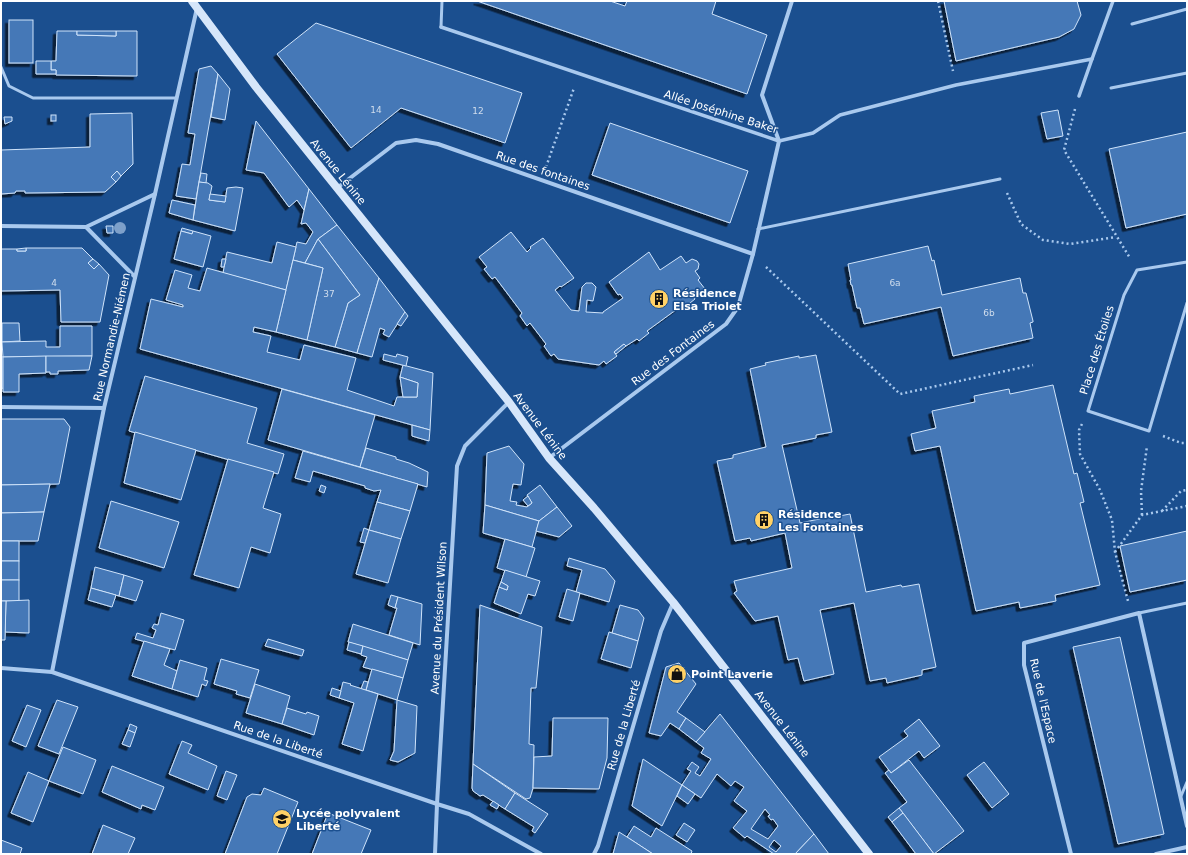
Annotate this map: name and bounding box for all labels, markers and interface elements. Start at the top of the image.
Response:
street label: Allée Joséphine Baker [662,87,780,137]
house number: 14 [370,105,382,115]
house number: 12 [472,106,484,116]
street label: Avenue Lénine [308,136,369,208]
street label: Rue des fontaines [494,149,592,193]
street label: Rue Normandie-Niémen [91,272,133,402]
house number: 4 [51,278,57,288]
house number: 6a [889,278,901,288]
place label: Résidence Elsa Triolet [673,287,742,313]
building icon: Résidence Elsa Triolet [648,288,670,310]
house number: 37 [323,289,335,299]
street label: Place des Étoiles [1077,304,1117,396]
house number: 6b [983,308,995,318]
street label: Rue des Fontaines [629,317,717,388]
street label: Avenue Lénine [510,390,570,462]
place label: Résidence Les Fontaines [778,508,864,534]
building icon: Résidence Les Fontaines [753,509,775,531]
street label: Avenue du Président Wilson [429,541,449,695]
street label: Rue de l'Espace [1027,657,1059,745]
shop icon: Point Laverie [666,663,688,685]
place label: Point Laverie [691,668,773,681]
street label: Rue de la Liberté [605,678,643,772]
street label: Avenue Lénine [752,688,812,760]
street label: Rue de la Liberté [232,719,325,761]
place label: Lycée polyvalent Liberté [296,807,400,833]
school or university icon: Lycée polyvalent Liberté [271,808,293,830]

